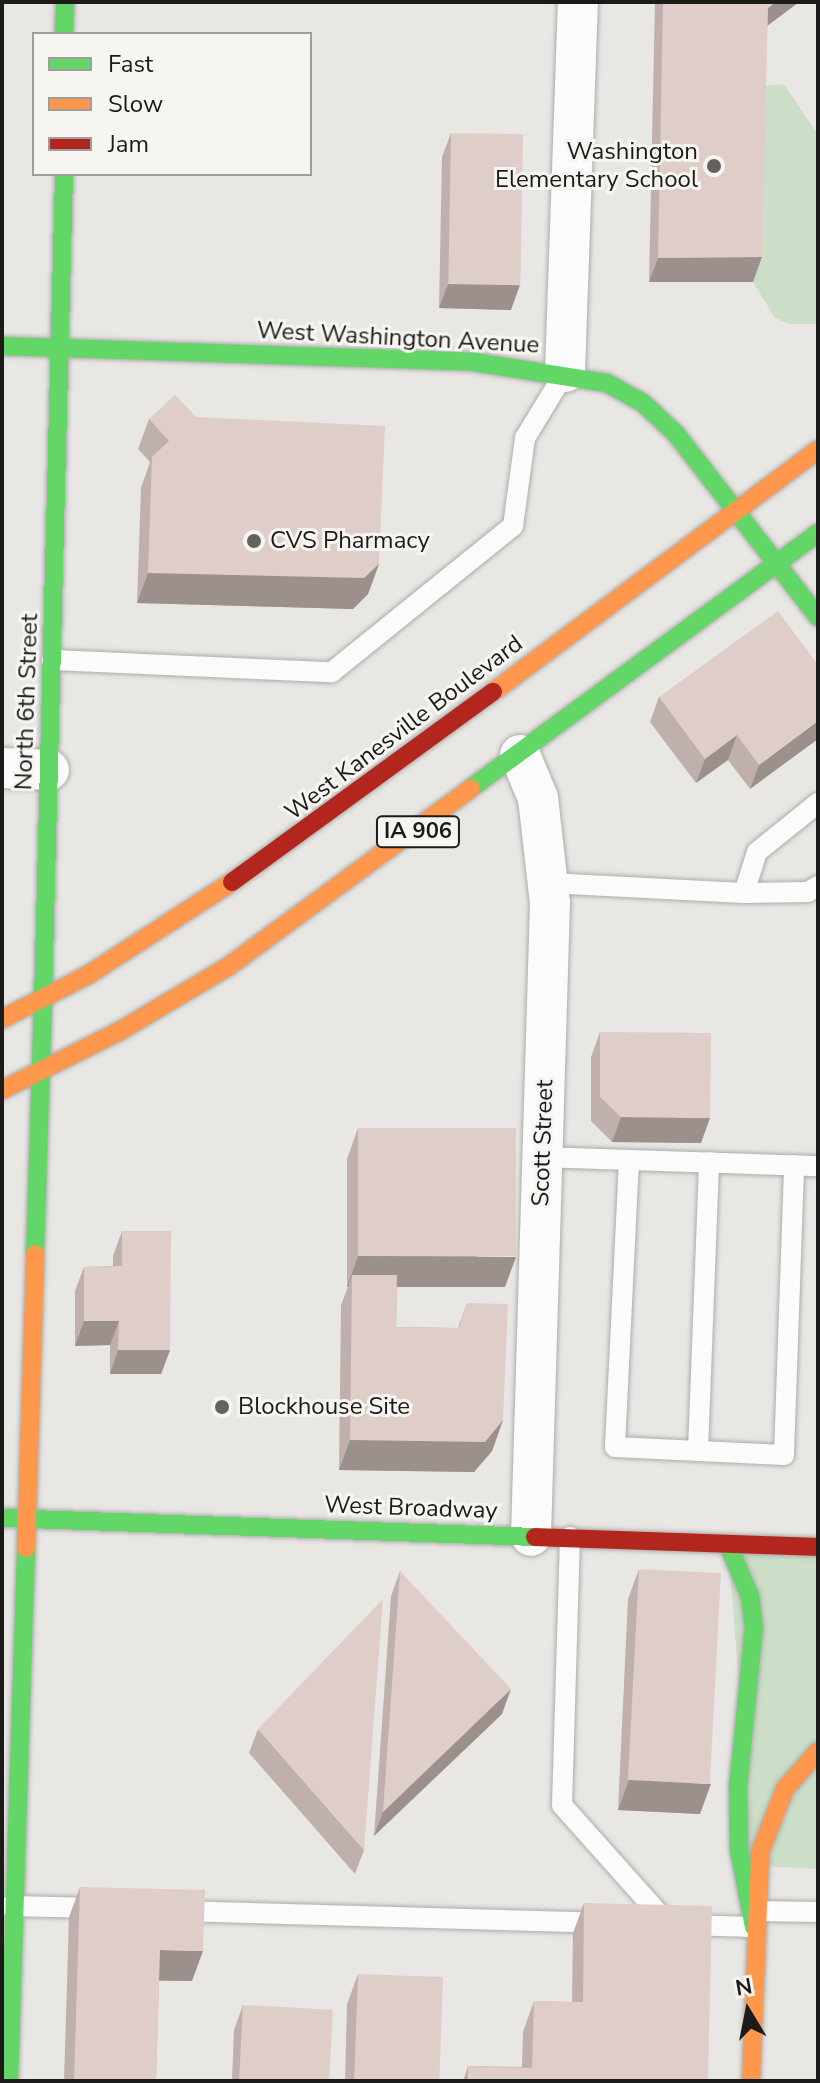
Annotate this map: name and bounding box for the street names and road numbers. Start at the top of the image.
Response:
street label: West Washington Avenue [256,316,540,360]
street label: North 6th Street [10,613,44,791]
street label: West Kanesville Boulevard [280,629,528,827]
road number: IA 906 [374,814,462,850]
street label: Scott Street [526,1079,560,1207]
street label: West Broadway [324,1491,498,1525]

